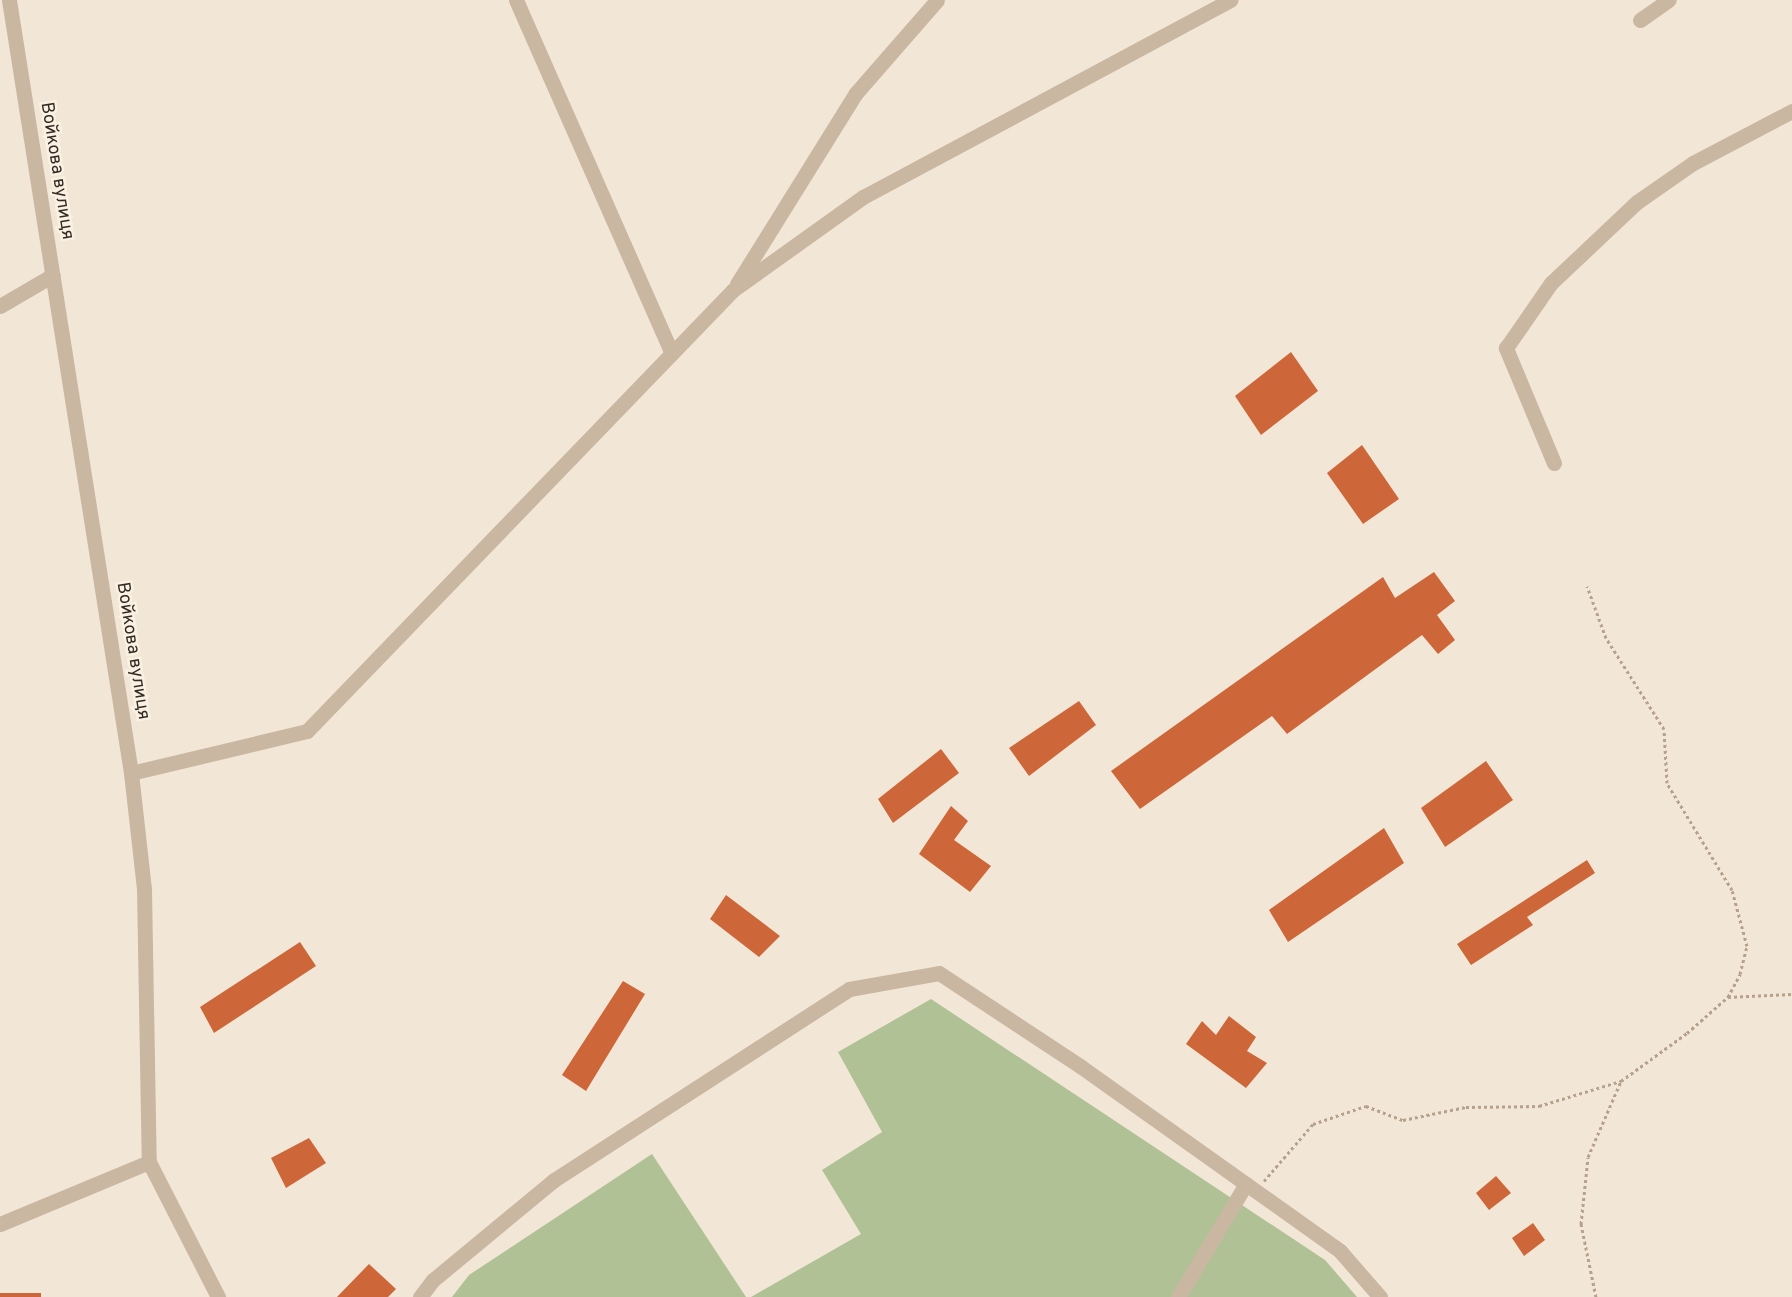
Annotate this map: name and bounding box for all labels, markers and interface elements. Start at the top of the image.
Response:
street label: Войкова вулиця [34,101,78,241]
street label: Войкова вулиця [110,581,154,721]

